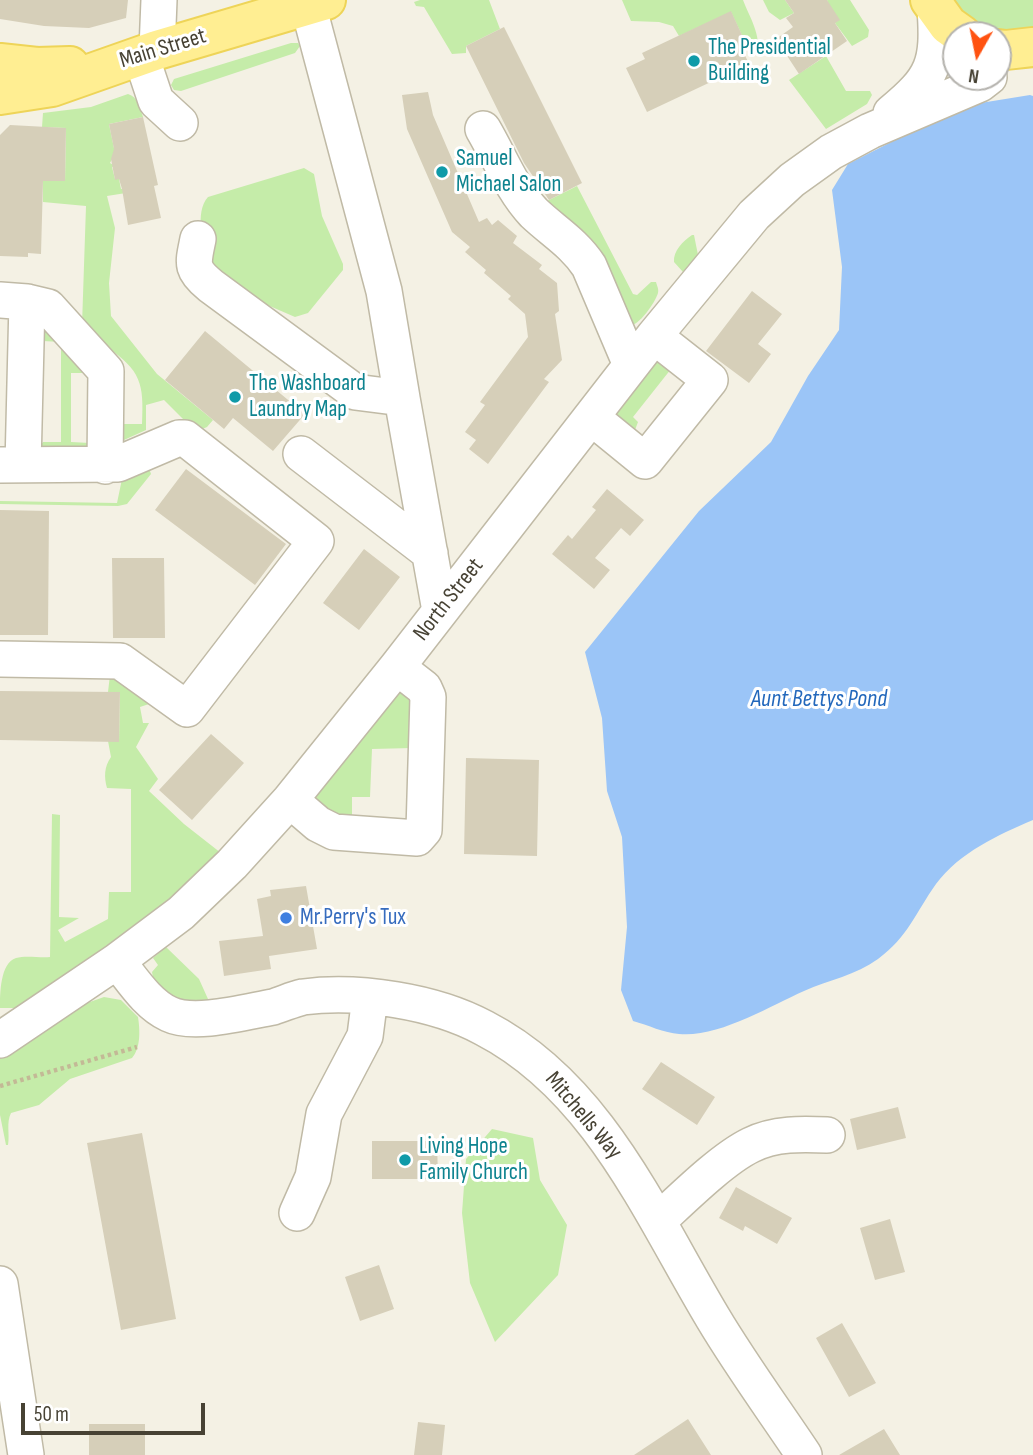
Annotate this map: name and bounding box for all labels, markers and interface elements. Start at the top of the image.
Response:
north arrow [942,21,1012,91]
street label: Main Street [116,23,210,75]
place label: The Presidential Building [708,34,831,88]
marker: The Presidential Building [686,53,702,69]
text: N [967,63,981,87]
place label: Samuel Michael Salon [456,145,561,199]
marker: Samuel Michael Salon [434,164,450,180]
place label: The Washboard Laundry Map [249,370,366,424]
marker: The Washboard Laundry Map [227,389,243,405]
street label: North Street [408,553,490,647]
water label: Aunt Bettys Pond [751,686,887,714]
place label: Mr.Perry's Tux [300,904,406,932]
marker: Mr.Perry's Tux [278,910,294,926]
street label: Mitchells Way [539,1067,627,1165]
place label: Living Hope Family Church [419,1133,528,1187]
marker: Living Hope Family Church [397,1152,413,1168]
scale bar [24,1388,208,1432]
text: 50 m [34,1402,69,1427]

